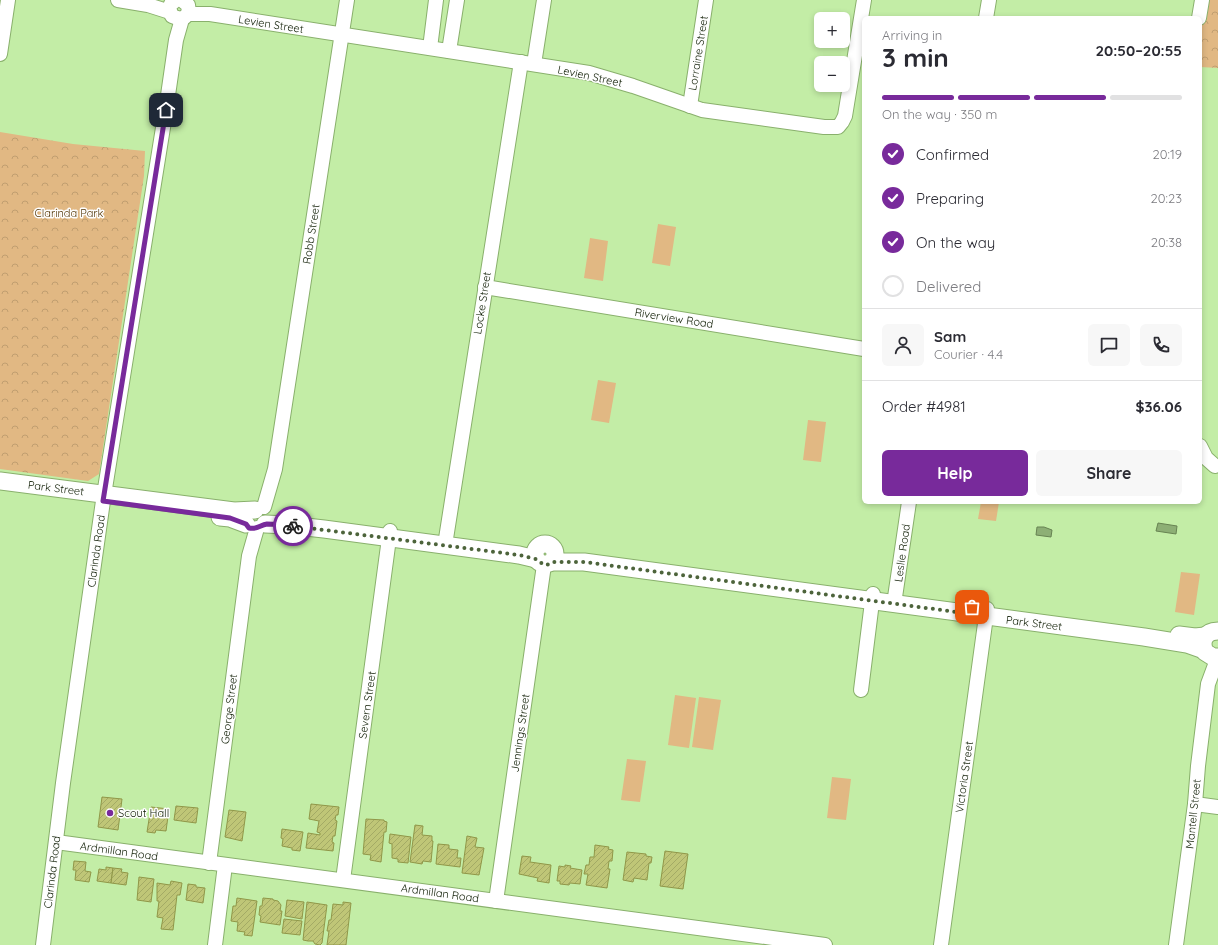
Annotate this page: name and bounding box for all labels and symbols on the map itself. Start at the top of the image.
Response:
street label: Levien Street [237,12,305,36]
street label: Lorraine Street [685,14,711,91]
street label: Levien Street [556,62,624,90]
pin [149,93,183,127]
street label: Robb Street [299,203,323,265]
park label: Clarinda Park [35,206,104,220]
street label: Locke Street [470,270,494,335]
street label: Riverview Road [634,305,714,331]
street label: Park Street [27,478,85,498]
courier [273,506,313,546]
street label: Clarinda Road [84,514,108,588]
street label: Leslie Road [891,523,913,583]
pin [955,590,989,624]
street label: Park Street [1005,613,1063,633]
street label: Severn Street [355,670,379,740]
street label: George Street [218,673,240,745]
street label: Jennings Street [508,693,532,773]
street label: Victoria Street [952,740,976,814]
street label: Mantell Street [1182,778,1204,850]
place label: Scout Hall [118,806,169,820]
marker: Scout Hall [105,808,115,818]
street label: Clarinda Road [41,835,63,909]
street label: Ardmillan Road [79,839,159,863]
street label: Ardmillan Road [400,881,480,905]

